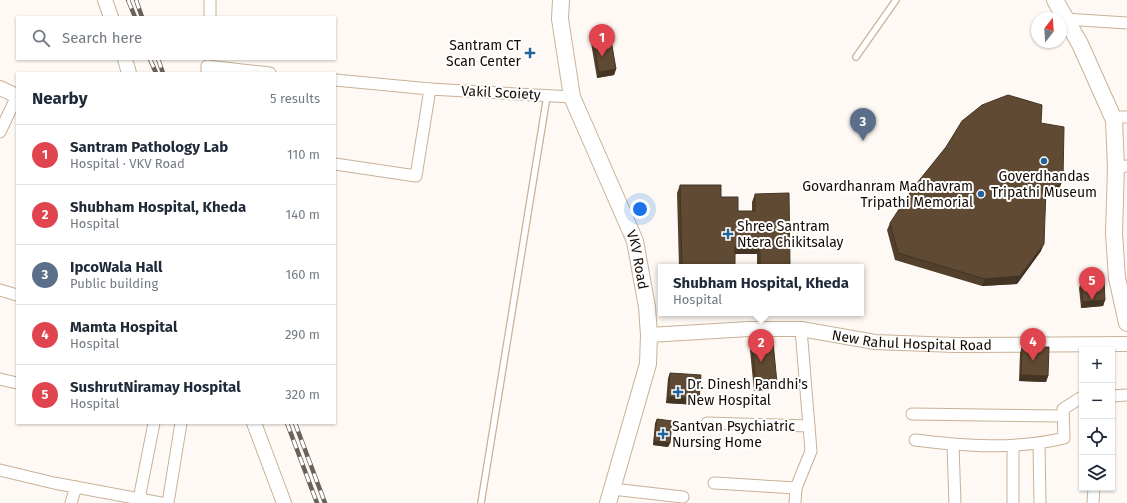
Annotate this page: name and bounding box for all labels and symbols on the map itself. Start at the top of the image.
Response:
north arrow [1031,12,1067,48]
pin: 1 [589,24,615,57]
place label: Santram CT Scan Center [446,37,522,70]
marker: Santram CT Scan Center [524,47,536,59]
street label: Vakil Scoiety [461,82,541,104]
pin: 3 [850,108,876,141]
marker: Goverdhandas Tripathi Museum [1039,156,1049,166]
place label: Goverdhandas Tripathi Museum [991,168,1097,201]
place label: Govardhanram Madhavram Tripathi Memorial [802,178,973,211]
marker: Govardhanram Madhavram Tripathi Memorial [976,189,986,199]
your location [630,199,650,219]
place label: Shree Santram Ntera Chikitsalay [737,218,844,251]
street label: VKV Road [623,227,652,291]
marker: Shree Santram Ntera Chikitsalay [722,228,734,240]
pin: 5 [1079,267,1105,300]
street label: New Rahul Hospital Road [831,326,992,354]
pin: 4 [1020,328,1046,361]
pin: 2 [748,329,774,362]
place label: Dr. Dinesh Pandhi's New Hospital [687,376,808,409]
marker: Dr. Dinesh Pandhi's New Hospital [672,386,684,398]
place label: Santvan Psychiatric Nursing Home [672,418,795,451]
marker: Santvan Psychiatric Nursing Home [657,428,669,440]

